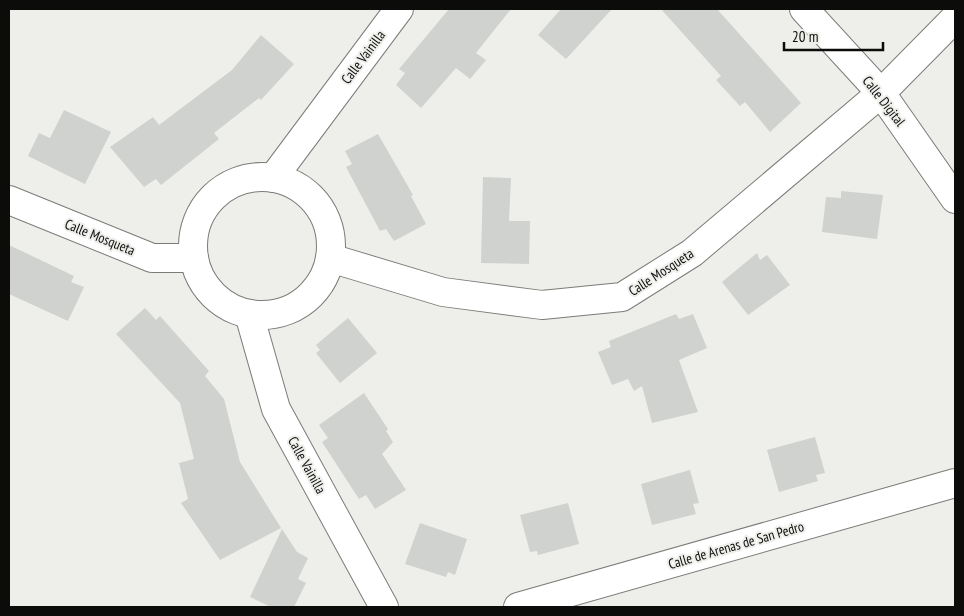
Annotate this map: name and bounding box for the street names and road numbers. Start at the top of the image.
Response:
street label: Calle Vainilla [337,27,389,87]
street label: Calle Digital [859,72,910,130]
street label: Calle Mosqueta [62,215,138,259]
street label: Calle Mosqueta [625,244,697,300]
street label: Calle Vainilla [284,433,330,497]
street label: Calle de Arenas de San Pedro [666,517,806,573]

